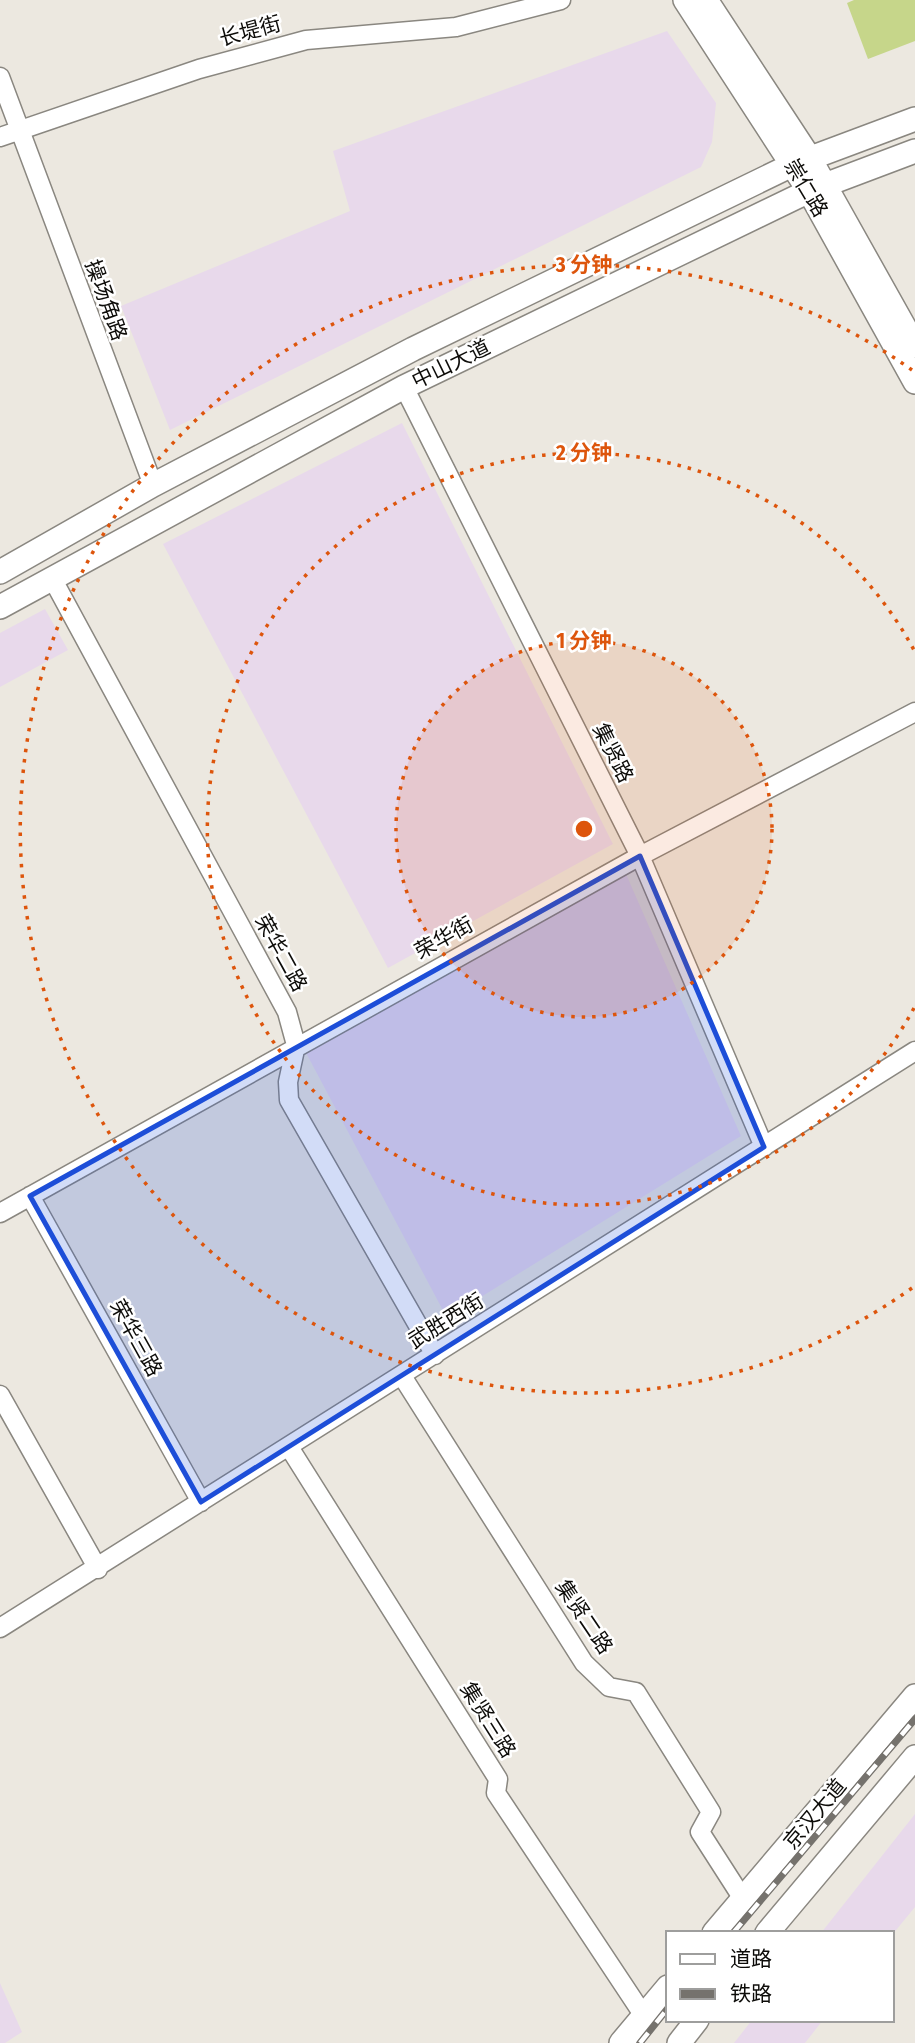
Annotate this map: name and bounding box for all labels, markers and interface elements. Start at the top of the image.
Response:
street label: 长堤街 [216,10,284,52]
street label: 崇仁路 [779,154,833,222]
text: 3 分钟 [555,252,612,278]
street label: 操场角路 [79,256,133,344]
street label: 中山大道 [408,334,494,394]
text: 2 分钟 [555,440,612,466]
text: 1 分钟 [556,628,612,654]
street label: 集贤路 [587,719,639,787]
centre of rings [572,817,596,841]
street label: 荣华二路 [249,910,313,996]
street label: 荣华街 [410,911,478,965]
street label: 武胜西街 [403,1288,489,1354]
street label: 荣华三路 [104,1295,168,1381]
street label: 集贤二路 [550,1575,618,1659]
street label: 集贤三路 [455,1677,521,1763]
street label: 京汉大道 [778,1773,852,1855]
legend [666,1931,894,2022]
text: 道路 [730,1946,772,1972]
text: 铁路 [730,1981,772,2007]

